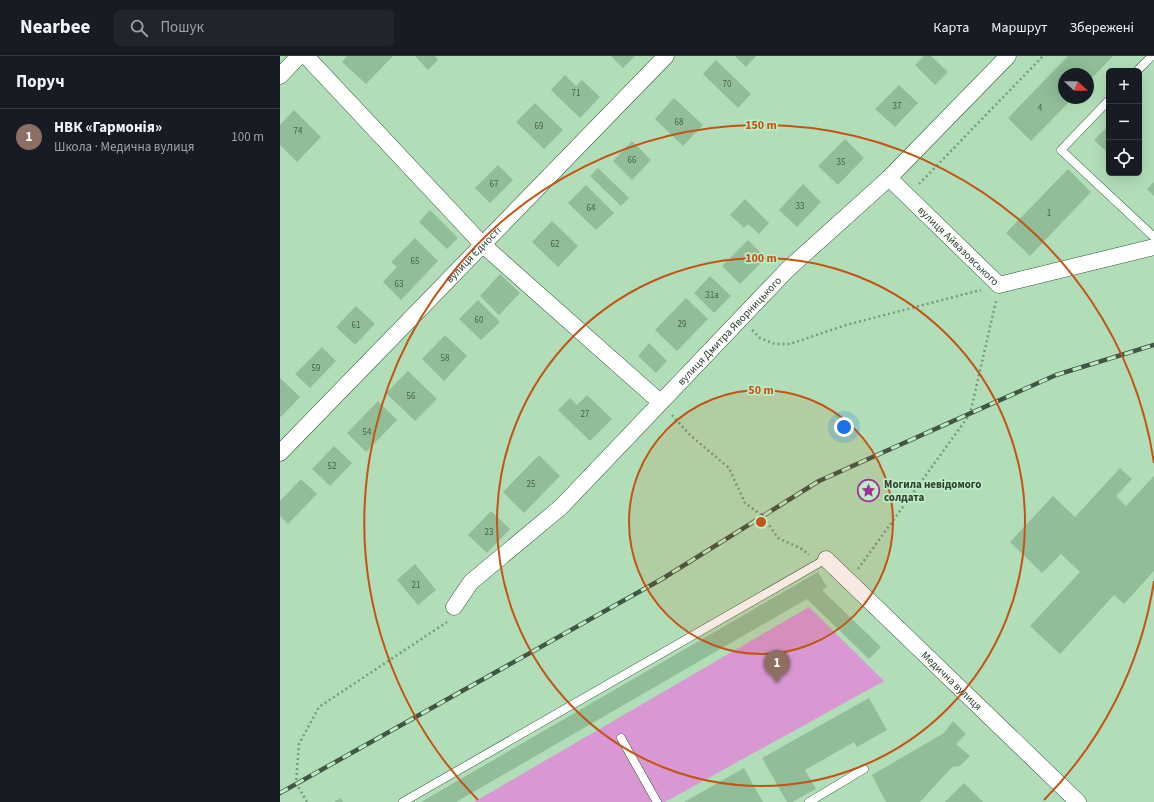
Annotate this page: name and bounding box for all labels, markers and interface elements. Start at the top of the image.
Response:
search box [114,10,394,46]
text: Nearbee [20,14,90,41]
icon: search [128,17,150,39]
text: Пошук [160,17,204,38]
text: Карта [933,18,969,38]
text: Маршрут [991,18,1047,38]
text: Збережені [1069,18,1134,38]
north arrow [1058,68,1094,104]
map controls [1106,68,1142,176]
button: + [1106,68,1142,104]
text: Поруч [16,70,65,94]
house number: 70 [723,78,732,91]
house number: 71 [572,87,580,100]
house number: 37 [893,100,902,113]
house number: 4 [1038,102,1043,115]
button: − [1106,104,1142,140]
house number: 68 [675,116,684,129]
text: НВК «Гармонія» [54,117,162,138]
text: 150 m [745,117,777,134]
house number: 69 [535,120,544,133]
house number: 74 [294,125,303,138]
text: 1 [26,128,32,146]
text: 100 m [231,128,264,146]
text: Школа · Медична вулиця [54,138,195,156]
button: locate [1106,140,1142,176]
house number: 66 [628,154,637,167]
house number: 35 [837,156,846,169]
house number: 67 [490,178,499,191]
house number: 33 [796,200,805,213]
house number: 64 [587,202,596,215]
street label: вулиця Айвазовського [914,202,1003,289]
house number: 1 [1047,207,1051,220]
street label: вулиця Єдності [442,223,504,286]
house number: 62 [551,238,560,251]
text: 100 m [745,250,777,267]
house number: 65 [411,255,420,268]
street label: вулиця Дмитра Яворницького [674,273,785,388]
house number: 63 [395,278,404,291]
house number: 31а [705,289,719,302]
house number: 60 [475,314,484,327]
house number: 29 [678,318,687,331]
house number: 61 [352,319,360,332]
house number: 58 [441,352,450,365]
house number: 59 [312,362,321,375]
text: 50 m [748,382,774,399]
house number: 56 [407,390,416,403]
house number: 27 [581,408,590,421]
your location [834,417,854,437]
house number: 54 [363,426,372,439]
house number: 52 [328,460,337,473]
place icon: Могила невідомого солдата [856,477,882,503]
place label: Могила невідомого солдата [884,477,981,505]
house number: 25 [527,478,536,491]
centre of rings [754,515,768,529]
house number: 23 [485,526,494,539]
house number: 21 [412,579,420,592]
street label: Медична вулиця [918,647,986,714]
pin: 1 [764,650,790,683]

